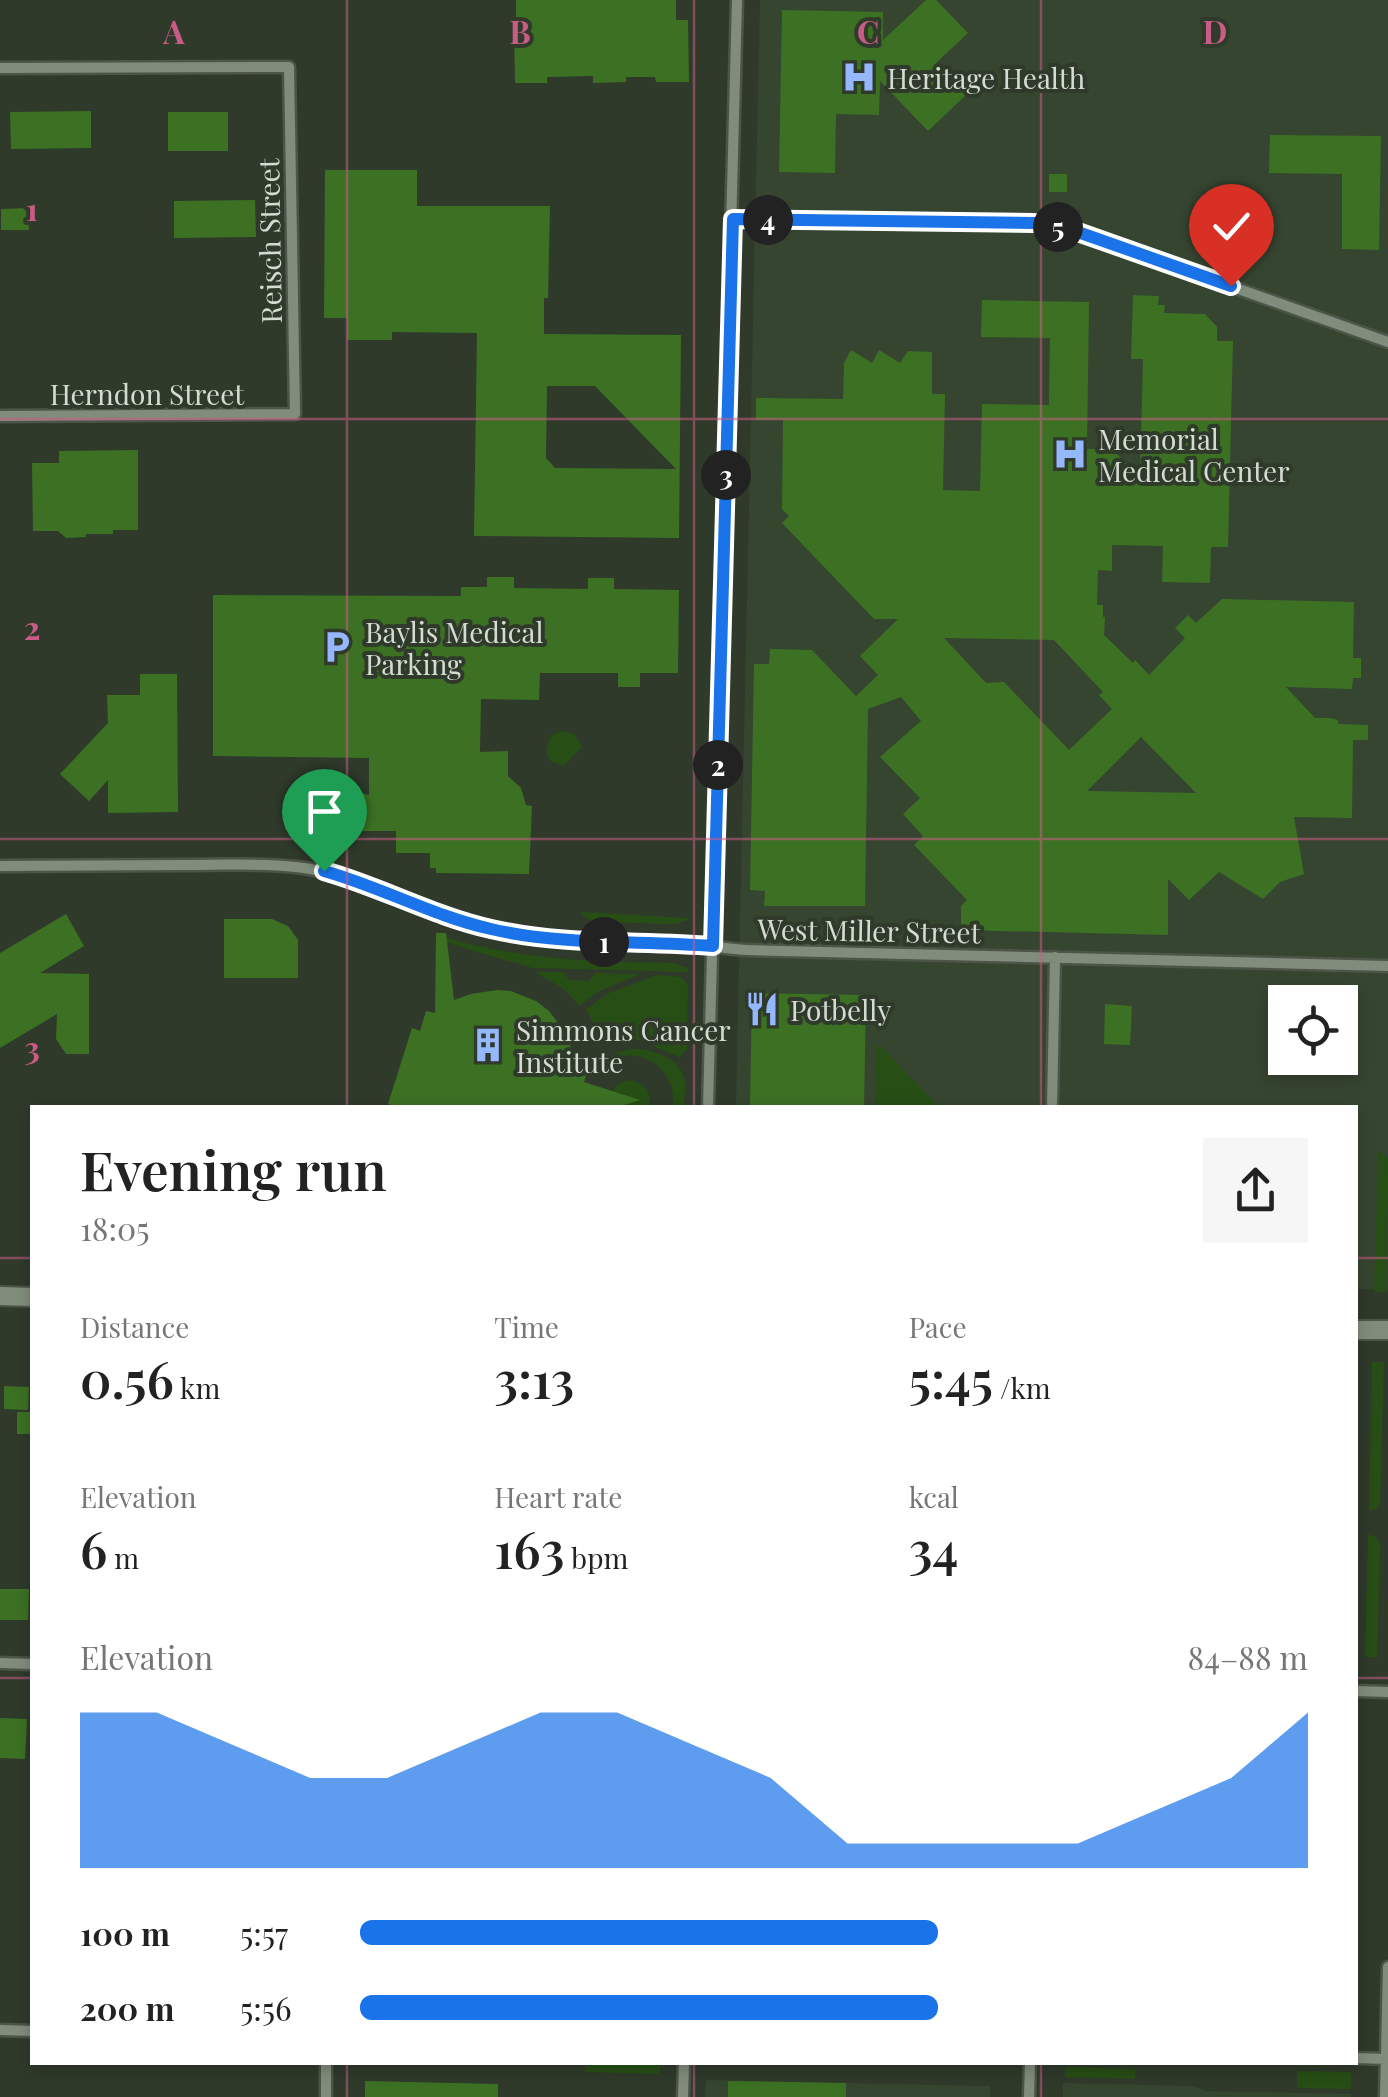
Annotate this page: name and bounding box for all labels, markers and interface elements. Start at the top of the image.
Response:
text: A [162,9,185,52]
text: B [509,9,531,52]
text: C [857,9,879,52]
text: D [1203,9,1227,52]
hospital icon: Heritage Health [840,58,878,96]
place label: Heritage Health [887,59,1086,96]
street label: Reisch Street [249,157,289,324]
pin [1189,184,1274,287]
text: 1 [26,186,38,229]
pin: 4 [743,195,793,245]
icon: check [1204,199,1259,254]
text: 4 [761,201,775,238]
pin: 5 [1033,202,1083,252]
text: 5 [1052,208,1064,245]
street label: Herndon Street [50,375,245,412]
place label: Memorial Medical Center [1098,420,1290,489]
hospital icon: Memorial Medical Center [1051,435,1089,473]
pin: 3 [701,450,751,500]
text: 3 [719,456,733,493]
text: 2 [24,605,40,648]
place label: Baylis Medical Parking [365,613,543,682]
parking icon: Baylis Medical Parking [318,628,356,666]
pin: 2 [693,740,743,790]
text: 2 [711,746,725,783]
pin [282,769,367,872]
icon: arrive [297,784,352,839]
street label: West Miller Street [756,910,982,950]
pin: 1 [579,917,629,967]
text: 1 [599,923,609,960]
map controls [1268,985,1358,1075]
button: locate [1268,985,1358,1075]
restaurant icon: Potbelly [743,990,781,1028]
place label: Potbelly [790,991,891,1028]
place label: Simmons Cancer Institute [516,1011,731,1080]
text: 3 [24,1025,40,1068]
building icon: Simmons Cancer Institute [469,1026,507,1064]
text: Evening run [80,1131,387,1205]
button: share [1203,1138,1308,1243]
text: 18:05 [80,1206,149,1249]
text: Distance [80,1308,189,1345]
text: Time [494,1308,559,1345]
text: Pace [909,1308,967,1345]
text: 0.56 [80,1345,174,1412]
text: 3:13 [494,1345,574,1412]
text: 5:45 [909,1345,993,1412]
text: km [174,1369,220,1406]
text: /km [993,1369,1051,1406]
text: Elevation [80,1478,196,1515]
text: Heart rate [494,1478,623,1515]
text: kcal [909,1478,959,1515]
text: 6 [80,1515,107,1582]
text: 163 [494,1515,564,1582]
text: 34 [909,1515,958,1582]
text: m [107,1539,139,1576]
text: bpm [564,1539,628,1576]
text: Elevation [80,1635,213,1678]
text: 84–88 m [1188,1635,1308,1678]
text: 100 m [80,1911,170,1954]
text: 5:57 [240,1911,288,1954]
text: 200 m [80,1986,174,2029]
text: 5:56 [240,1986,292,2029]

